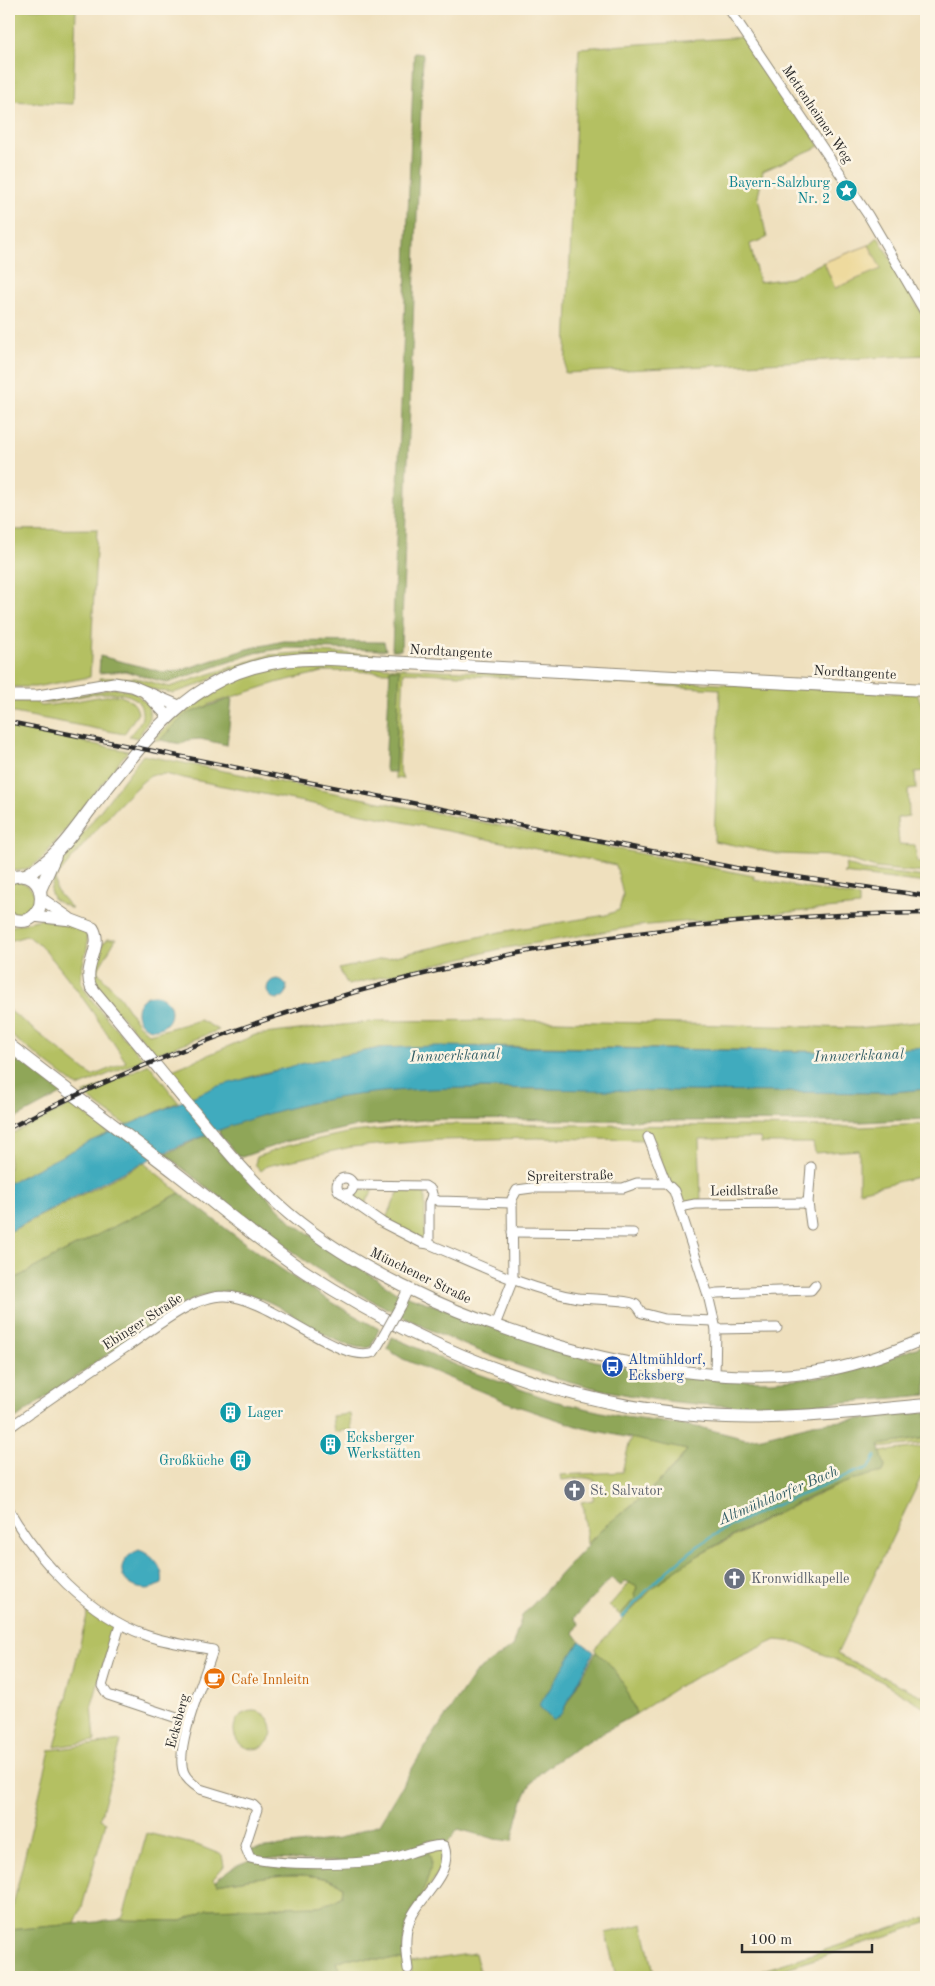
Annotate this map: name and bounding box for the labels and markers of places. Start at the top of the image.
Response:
place label: Bayern-Salzburg Nr. 2 [729,176,830,206]
place icon: Bayern-Salzburg Nr. 2 [834,178,858,202]
place label: Altmühldorf, Ecksberg [628,1353,706,1383]
bus stop icon: Altmühldorf, Ecksberg [600,1355,624,1379]
building icon: Lager [219,1400,243,1424]
place label: Lager [247,1406,283,1420]
place label: Ecksberger Werkstätten [346,1431,421,1461]
building icon: Ecksberger Werkstätten [318,1433,342,1457]
building icon: Großküche [228,1448,252,1472]
place label: Großküche [159,1454,224,1468]
church icon: St. Salvator [562,1478,586,1502]
place label: St. Salvator [590,1484,663,1498]
church icon: Kronwidlkapelle [723,1566,747,1590]
place label: Kronwidlkapelle [751,1572,849,1586]
cafe icon: Cafe Innleitn [203,1667,227,1691]
place label: Cafe Innleitn [231,1673,310,1687]

